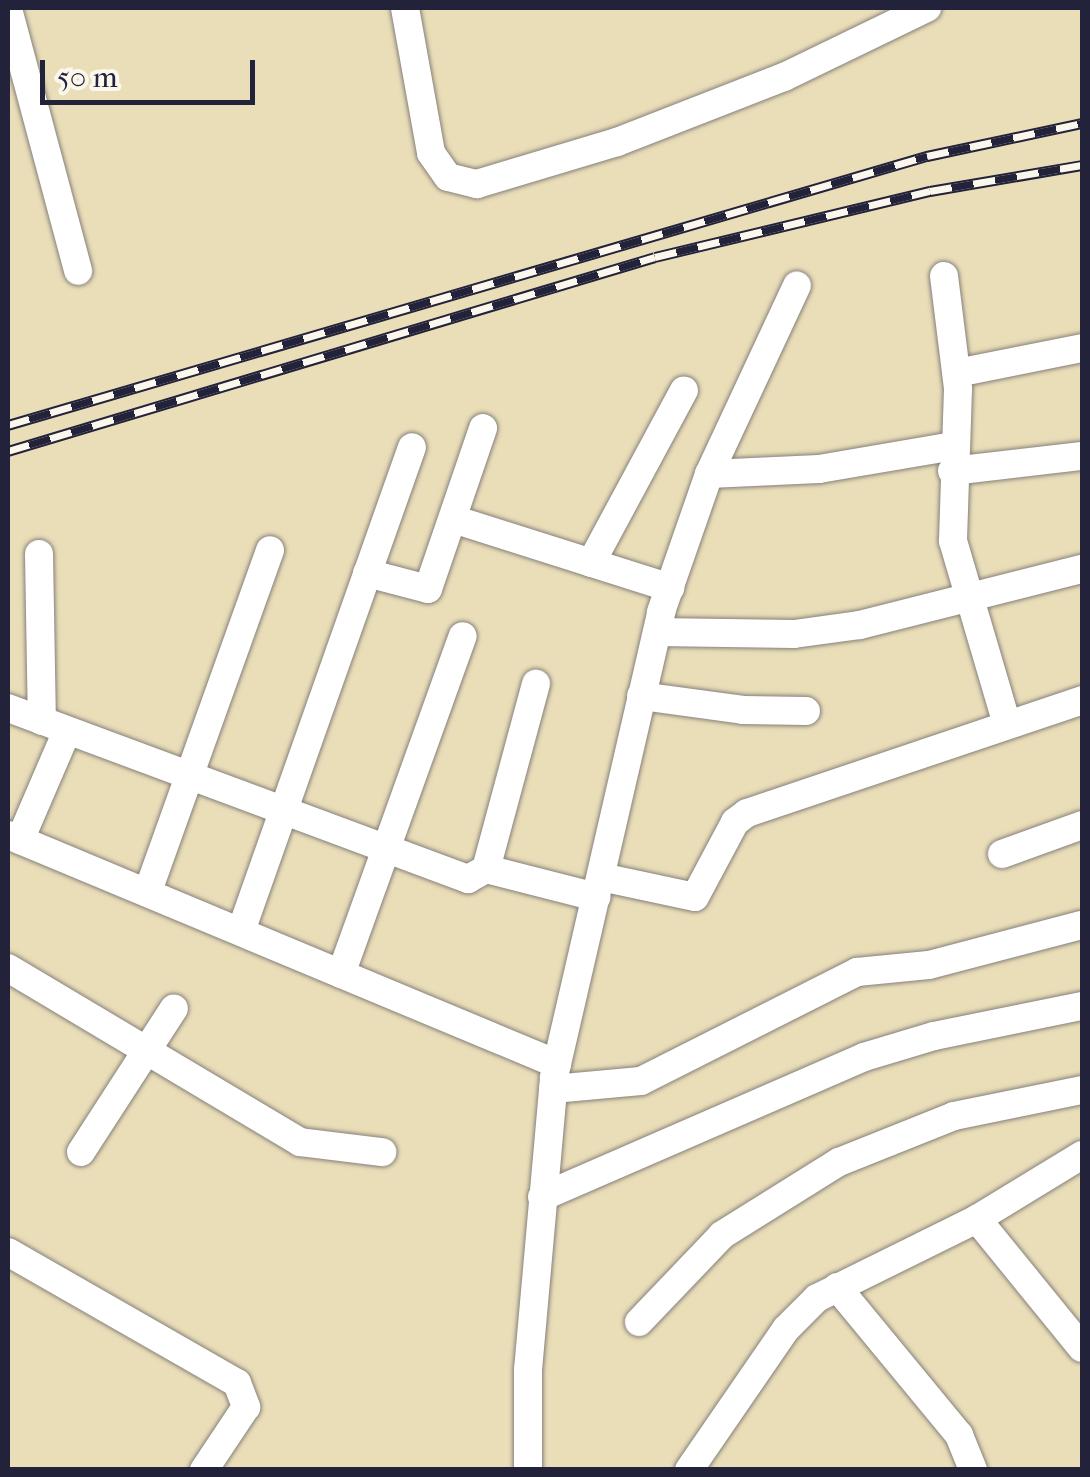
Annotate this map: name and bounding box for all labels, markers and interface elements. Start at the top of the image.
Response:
scale bar [45,40,260,102]
text: 50 m [57,60,118,95]

